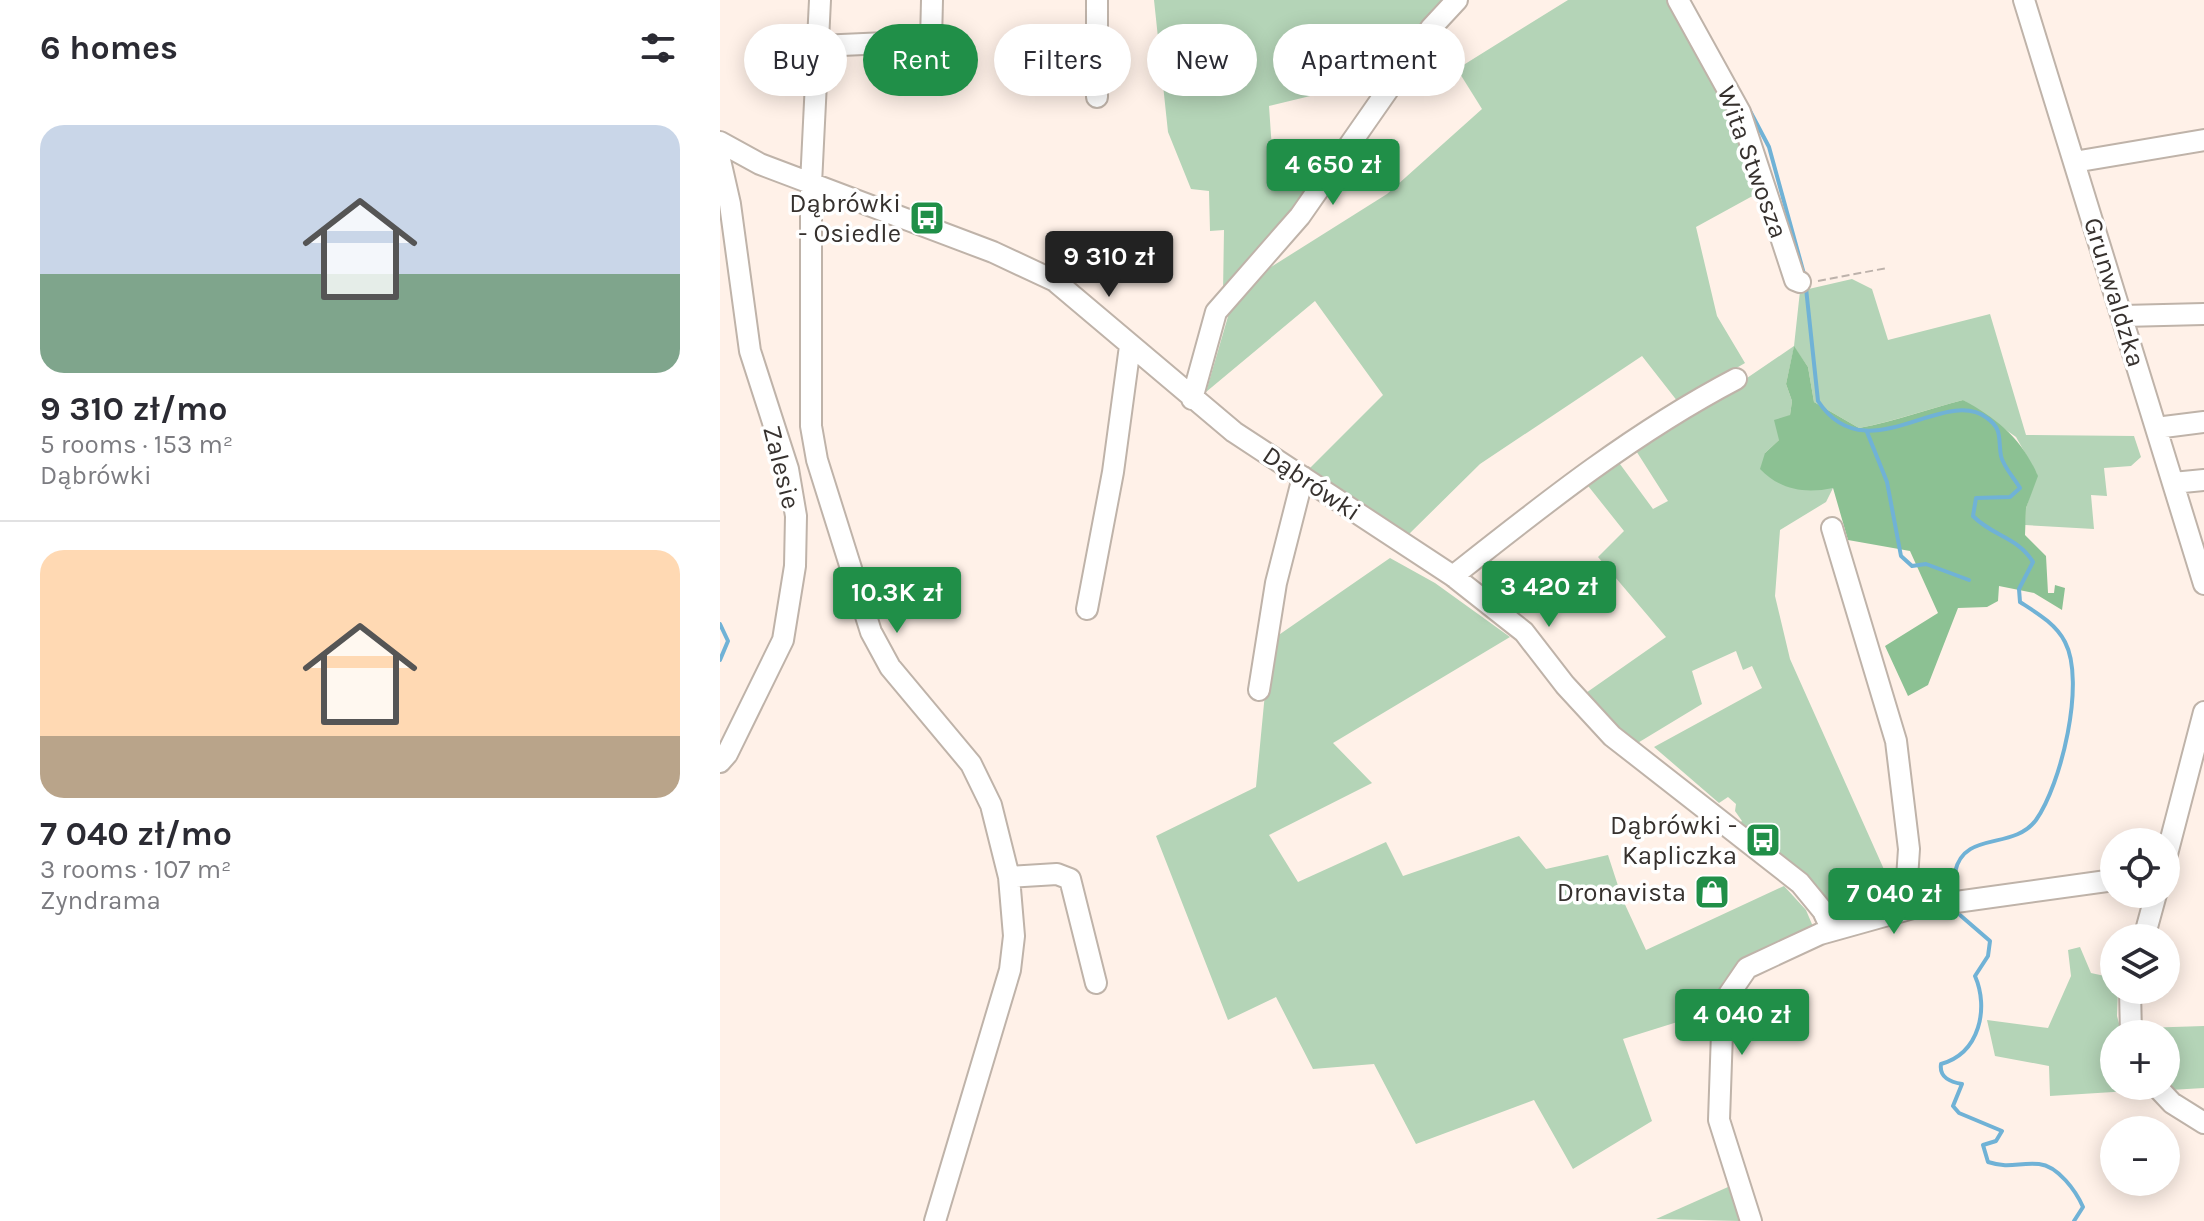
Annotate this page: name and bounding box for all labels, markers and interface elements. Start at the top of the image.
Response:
chip: Buy [744,24,847,96]
chip: Rent [863,24,978,96]
chip: Filters [994,24,1131,96]
chip: New [1147,24,1257,96]
chip: Apartment [1273,24,1465,96]
icon: filters [636,26,680,70]
text: 6 homes [40,28,178,68]
street label: Wita Stwosza [1711,82,1794,243]
pin: 4 650 zł [1250,139,1416,207]
text: 4 650 zł [1285,149,1381,180]
icon: home [288,177,432,321]
place label: Dąbrówki - Osiedle [789,188,901,249]
bus stop icon: Dąbrówki - Osiedle [908,199,946,237]
street label: Grunwaldzka [2077,214,2152,371]
pin: 9 310 zł [1026,231,1192,299]
text: 9 310 zł [1063,241,1155,272]
text: 9 310 zł/mo [40,389,227,429]
street label: Zalesie [756,422,807,512]
text: 5 rooms · 153 m² [40,429,233,460]
street label: Dąbrówki [1257,439,1367,528]
text: Dąbrówki [40,460,152,491]
pin: 3 420 zł [1466,561,1632,629]
pin: 10.3K zł [814,567,980,635]
text: 3 420 zł [1500,571,1598,602]
text: 10.3K zł [851,577,943,608]
icon: home [288,602,432,746]
place label: Dąbrówki - Kapliczka [1610,810,1737,871]
text: 7 040 zł/mo [40,814,232,854]
bus stop icon: Dąbrówki - Kapliczka [1744,821,1782,859]
map controls [2100,828,2180,1196]
button: locate [2100,828,2180,908]
text: 3 rooms · 107 m² [40,854,231,885]
pin: 7 040 zł [1811,868,1977,936]
shop icon: Dronavista [1693,873,1731,911]
place label: Dronavista [1557,877,1686,908]
text: 7 040 zł [1846,878,1942,909]
text: Zyndrama [40,885,161,916]
button: layers [2100,924,2180,1004]
pin: 4 040 zł [1659,989,1825,1057]
text: 4 040 zł [1693,999,1791,1030]
button: + [2100,1020,2180,1100]
button: − [2100,1116,2180,1196]

